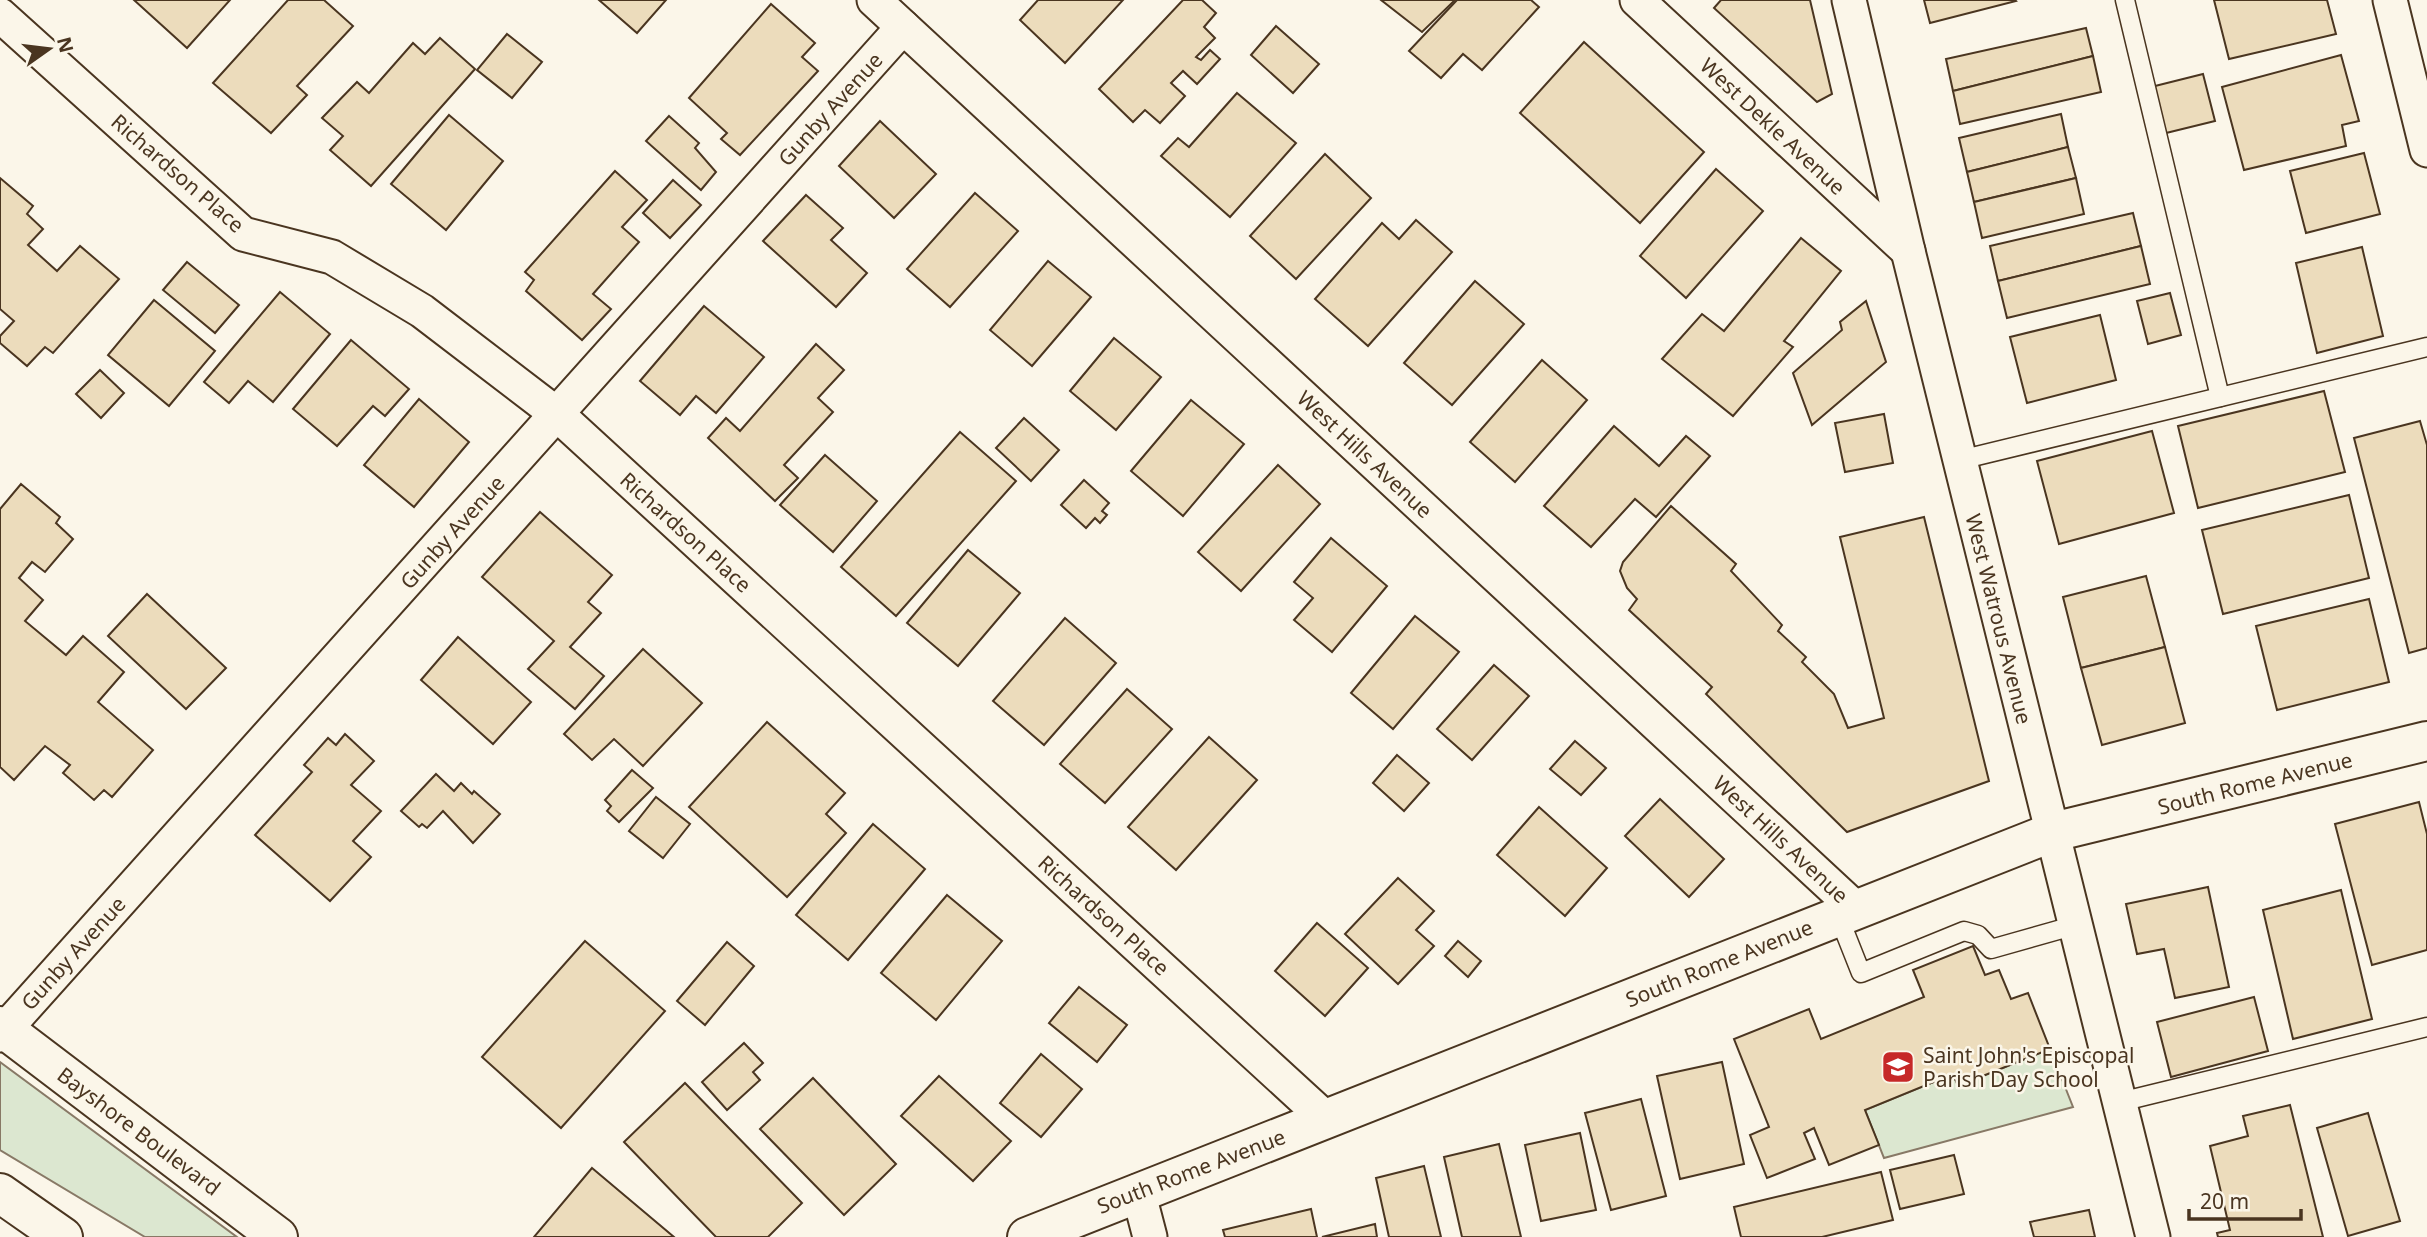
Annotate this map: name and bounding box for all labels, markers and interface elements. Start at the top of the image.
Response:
north arrow [14,14,84,84]
text: N [51,34,80,56]
street label: Gunby Avenue [772,46,888,172]
street label: West Dekle Avenue [1694,51,1852,201]
street label: Richardson Place [106,107,250,239]
street label: West Hills Avenue [1291,384,1439,524]
street label: Richardson Place [614,466,758,598]
street label: Gunby Avenue [394,469,510,595]
street label: West Watrous Avenue [1959,511,2039,727]
street label: South Rome Avenue [2155,745,2355,821]
street label: West Hills Avenue [1707,769,1855,909]
street label: Richardson Place [1032,849,1176,981]
street label: Gunby Avenue [15,890,131,1016]
street label: South Rome Avenue [1621,913,1817,1013]
place label: Saint John's Episcopal Parish Day School [1923,1041,2135,1093]
school or university icon: Saint John's Episcopal Parish Day School [1879,1048,1917,1086]
street label: Bayshore Boulevard [52,1060,226,1202]
street label: South Rome Avenue [1093,1122,1289,1220]
scale bar [2189,1178,2301,1222]
text: 20 m [2200,1187,2249,1215]

